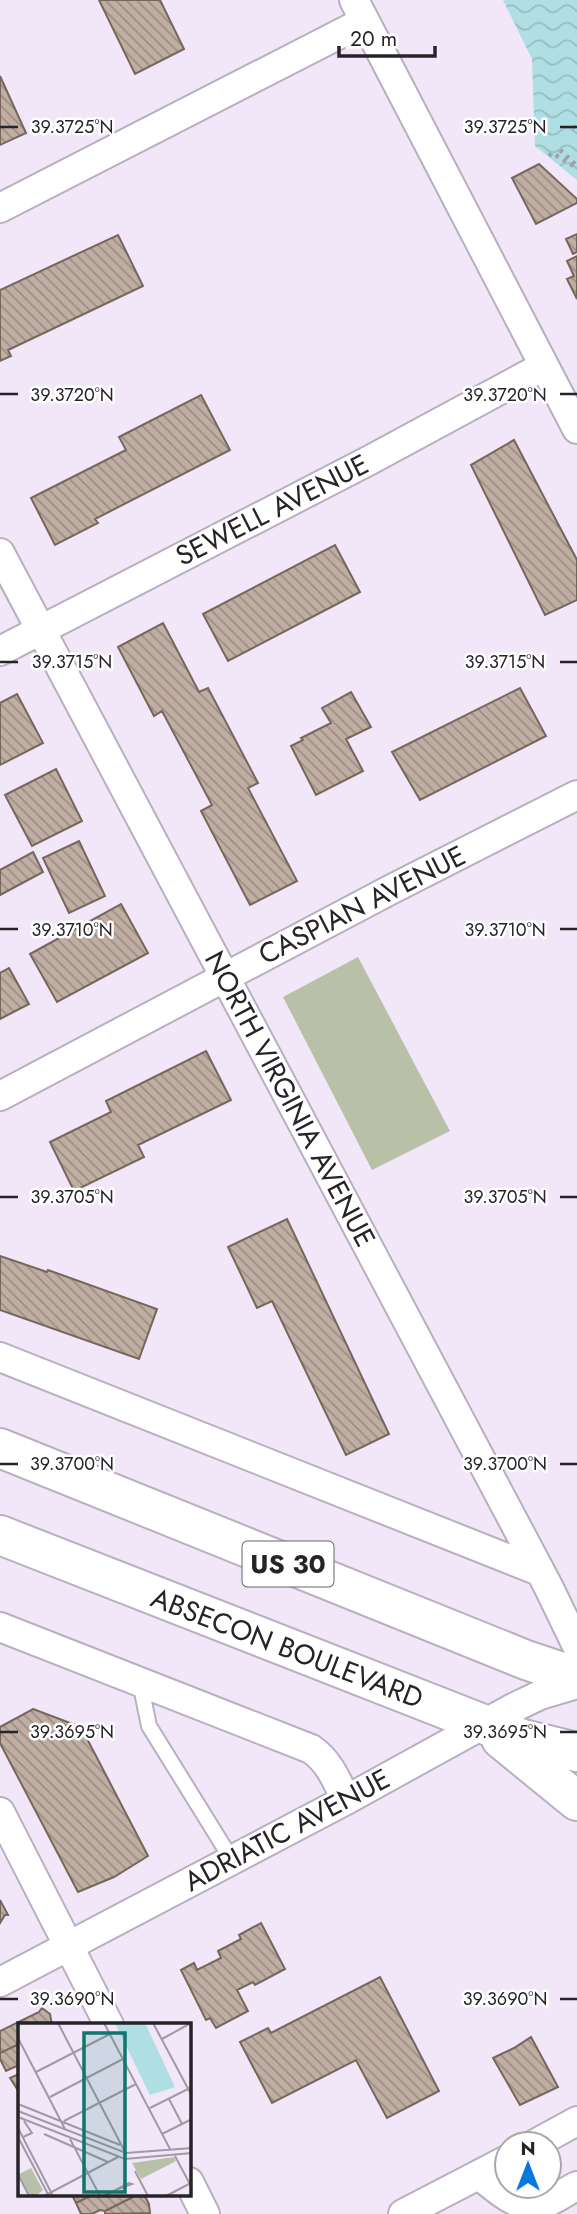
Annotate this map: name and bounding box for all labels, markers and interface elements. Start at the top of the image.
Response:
scale bar [339,14,435,58]
text: 20 m [350,24,397,54]
text: 39.3725°N [31,114,113,140]
text: 39.3725°N [464,114,546,140]
text: 39.3720°N [30,382,114,408]
text: 39.3720°N [463,382,547,408]
street label: SEWELL AVENUE [168,444,376,576]
text: 39.3715°N [32,649,112,675]
text: 39.3715°N [465,649,545,675]
street label: CASPIAN AVENUE [251,835,473,975]
text: 39.3710°N [31,917,113,943]
text: 39.3710°N [464,917,546,943]
street label: NORTH VIRGINIA AVENUE [194,944,386,1254]
text: 39.3705°N [30,1184,114,1210]
text: 39.3705°N [463,1184,547,1210]
text: 39.3700°N [30,1451,114,1477]
text: 39.3700°N [463,1451,547,1477]
road number: US 30 [243,1541,334,1586]
street label: ABSECON BOULEVARD [145,1577,429,1719]
text: 39.3695°N [30,1719,114,1745]
text: 39.3695°N [463,1719,547,1745]
street label: ADRIATIC AVENUE [177,1758,397,1902]
text: 39.3690°N [30,1986,114,2012]
text: 39.3690°N [463,1986,547,2012]
inset map [18,2023,191,2196]
north arrow [493,2130,563,2200]
text: N [520,2135,536,2162]

